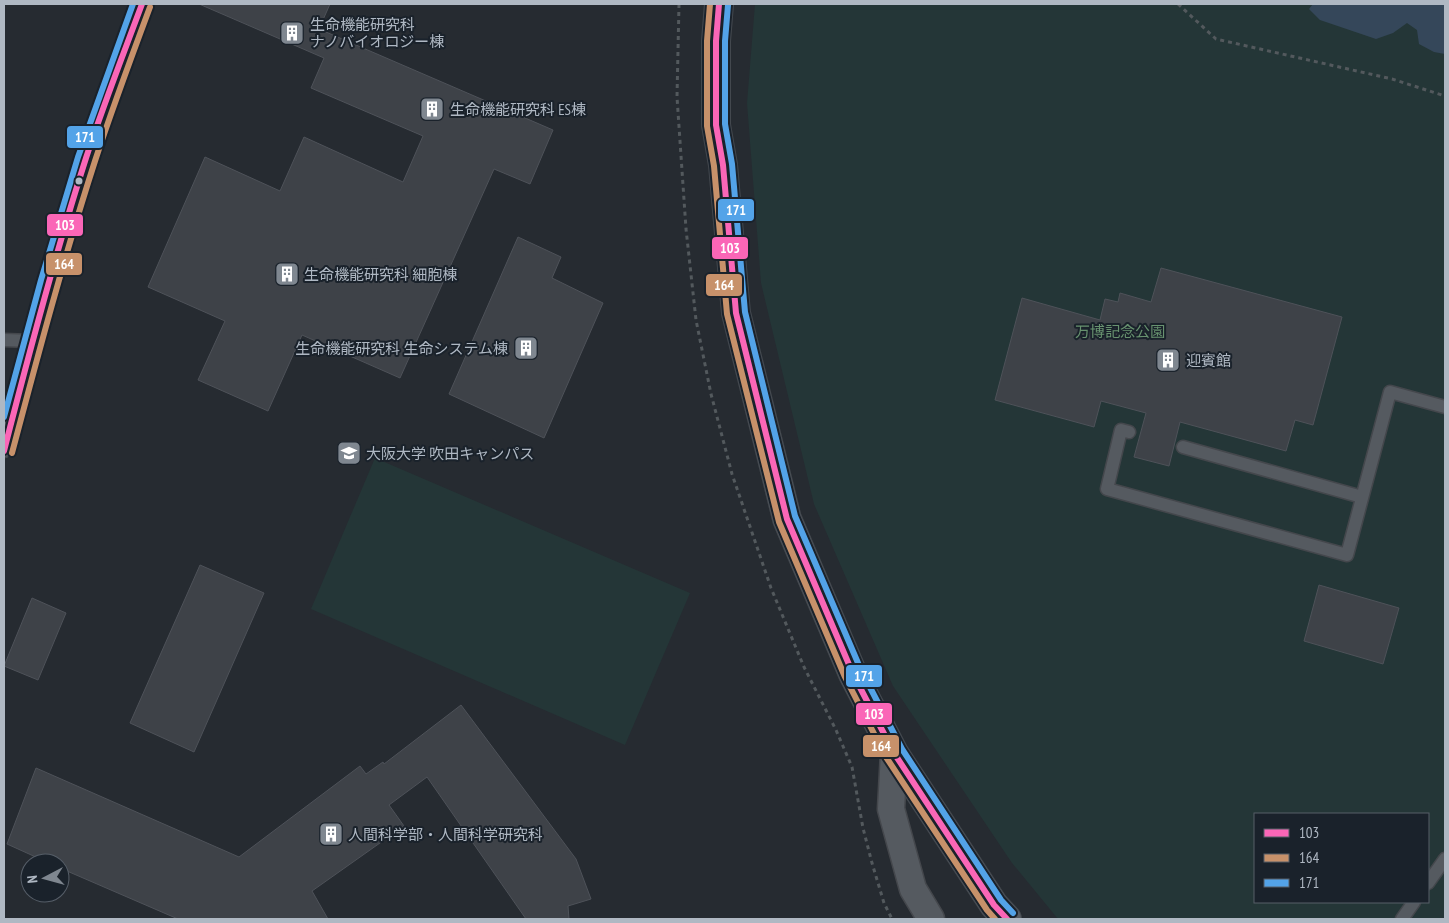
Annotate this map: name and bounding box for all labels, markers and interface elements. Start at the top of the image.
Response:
place label: 生命機能研究科 ナノバイオロジー棟 [310,15,444,51]
building icon: 生命機能研究科 ナノバイオロジー棟 [279,20,305,46]
building icon: 生命機能研究科 ES棟 [419,96,445,122]
place label: 生命機能研究科 ES棟 [450,100,586,119]
line badge: 171 [66,125,104,149]
text: 171 [75,128,95,146]
unlabelled marker [74,176,84,186]
line badge: 171 [717,198,755,222]
text: 171 [726,201,746,219]
line badge: 103 [46,213,84,237]
text: 103 [55,216,75,234]
line badge: 103 [711,236,749,260]
text: 103 [720,239,740,257]
line badge: 164 [45,252,83,276]
text: 164 [54,255,74,273]
building icon: 生命機能研究科 細胞棟 [274,261,300,287]
place label: 生命機能研究科 細胞棟 [304,265,457,284]
line badge: 164 [705,273,743,297]
text: 164 [714,276,734,294]
park label: 万博記念公園 [1075,322,1165,341]
building icon: 生命機能研究科 生命システム棟 [513,335,539,361]
place label: 生命機能研究科 生命システム棟 [295,339,508,358]
building icon: 迎賓館 [1155,347,1181,373]
place label: 迎賓館 [1186,351,1231,370]
school or university icon: 大阪大学 吹田キャンパス [336,440,362,466]
place label: 大阪大学 吹田キャンパス [366,444,534,463]
line badge: 171 [845,664,883,688]
text: 171 [854,667,874,685]
line badge: 103 [855,702,893,726]
text: 103 [864,705,884,723]
line badge: 164 [862,734,900,758]
text: 164 [871,737,891,755]
legend [1254,813,1429,903]
building icon: 人間科学部・人間科学研究科 [318,821,344,847]
text: 103 [1299,823,1319,842]
place label: 人間科学部・人間科学研究科 [348,825,543,844]
text: 164 [1299,848,1320,867]
north arrow [20,853,70,903]
text: 171 [1299,873,1319,892]
text: N [23,875,41,884]

